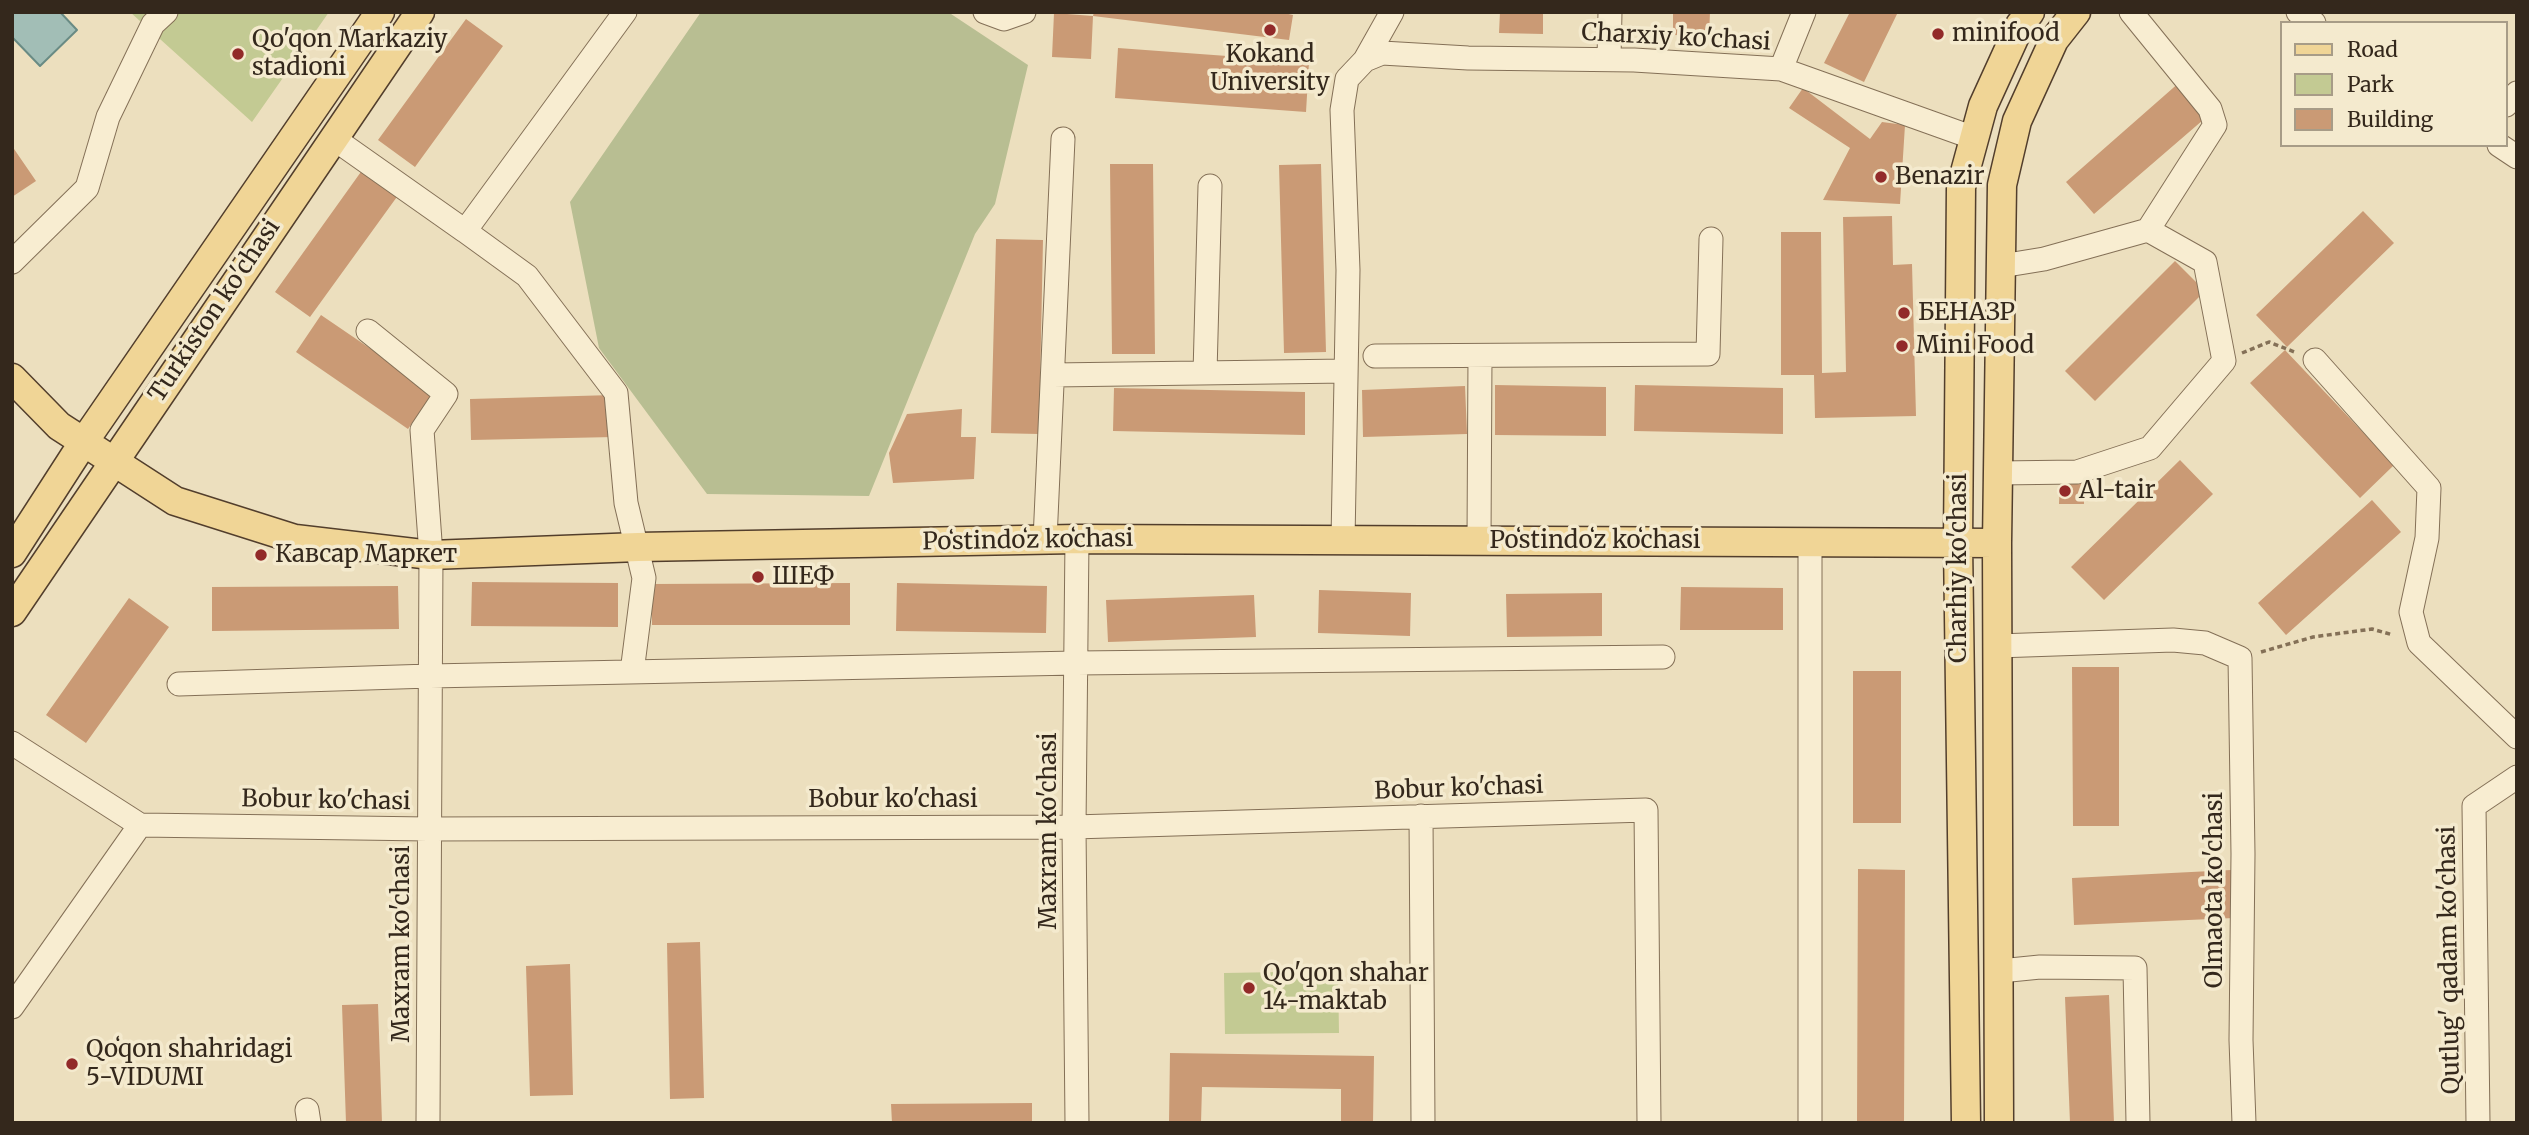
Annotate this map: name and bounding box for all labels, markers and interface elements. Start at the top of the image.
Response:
street label: Charxiy ko'chasi [1581,19,1771,57]
place label: minifood [1952,20,2060,48]
legend [2280,21,2508,147]
marker: Kokand University [1262,22,1278,38]
place label: Qo'qon Markaziy stadioni [252,26,447,82]
marker: minifood [1930,26,1946,42]
text: Road [2347,36,2398,63]
place label: Kokand University [1210,41,1330,97]
marker: Qo'qon Markaziy stadioni [230,46,246,62]
text: Park [2347,71,2394,98]
text: Building [2347,106,2433,133]
place label: Benazir [1895,163,1985,191]
marker: Benazir [1873,169,1889,185]
street label: Turkiston ko'chasi [143,214,287,408]
place label: БЕНАЗР [1918,299,2015,327]
marker: БЕНАЗР [1896,305,1912,321]
place label: Mini Food [1916,332,2034,360]
marker: Mini Food [1894,338,1910,354]
street label: Charhiy ko'chasi [1945,473,1973,663]
place label: Al-tair [2079,477,2155,505]
marker: Al-tair [2057,483,2073,499]
street label: Poʻstindoʻz koʻchasi [922,525,1134,557]
street label: Poʻstindoʻz koʻchasi [1489,527,1701,555]
place label: Кавсар Маркет [275,541,457,569]
marker: Кавсар Маркет [253,547,269,563]
place label: ШЕФ [772,563,834,591]
marker: ШЕФ [750,569,766,585]
street label: Maxram ko'chasi [1035,733,1063,929]
street label: Bobur ko'chasi [1374,772,1544,806]
street label: Bobur ko'chasi [241,785,411,817]
street label: Bobur ko'chasi [808,786,978,814]
street label: Olmaota ko'chasi [2201,792,2229,988]
street label: Qutlug' qadam ko'chasi [2433,826,2467,1094]
street label: Maxram ko'chasi [388,846,416,1042]
place label: Qo'qon shahar 14-maktab [1263,960,1429,1016]
marker: Qo'qon shahar 14-maktab [1241,980,1257,996]
place label: Qoʻqon shahridagi 5-VIDUMI [86,1036,292,1092]
marker: Qoʻqon shahridagi 5-VIDUMI [64,1056,80,1072]

